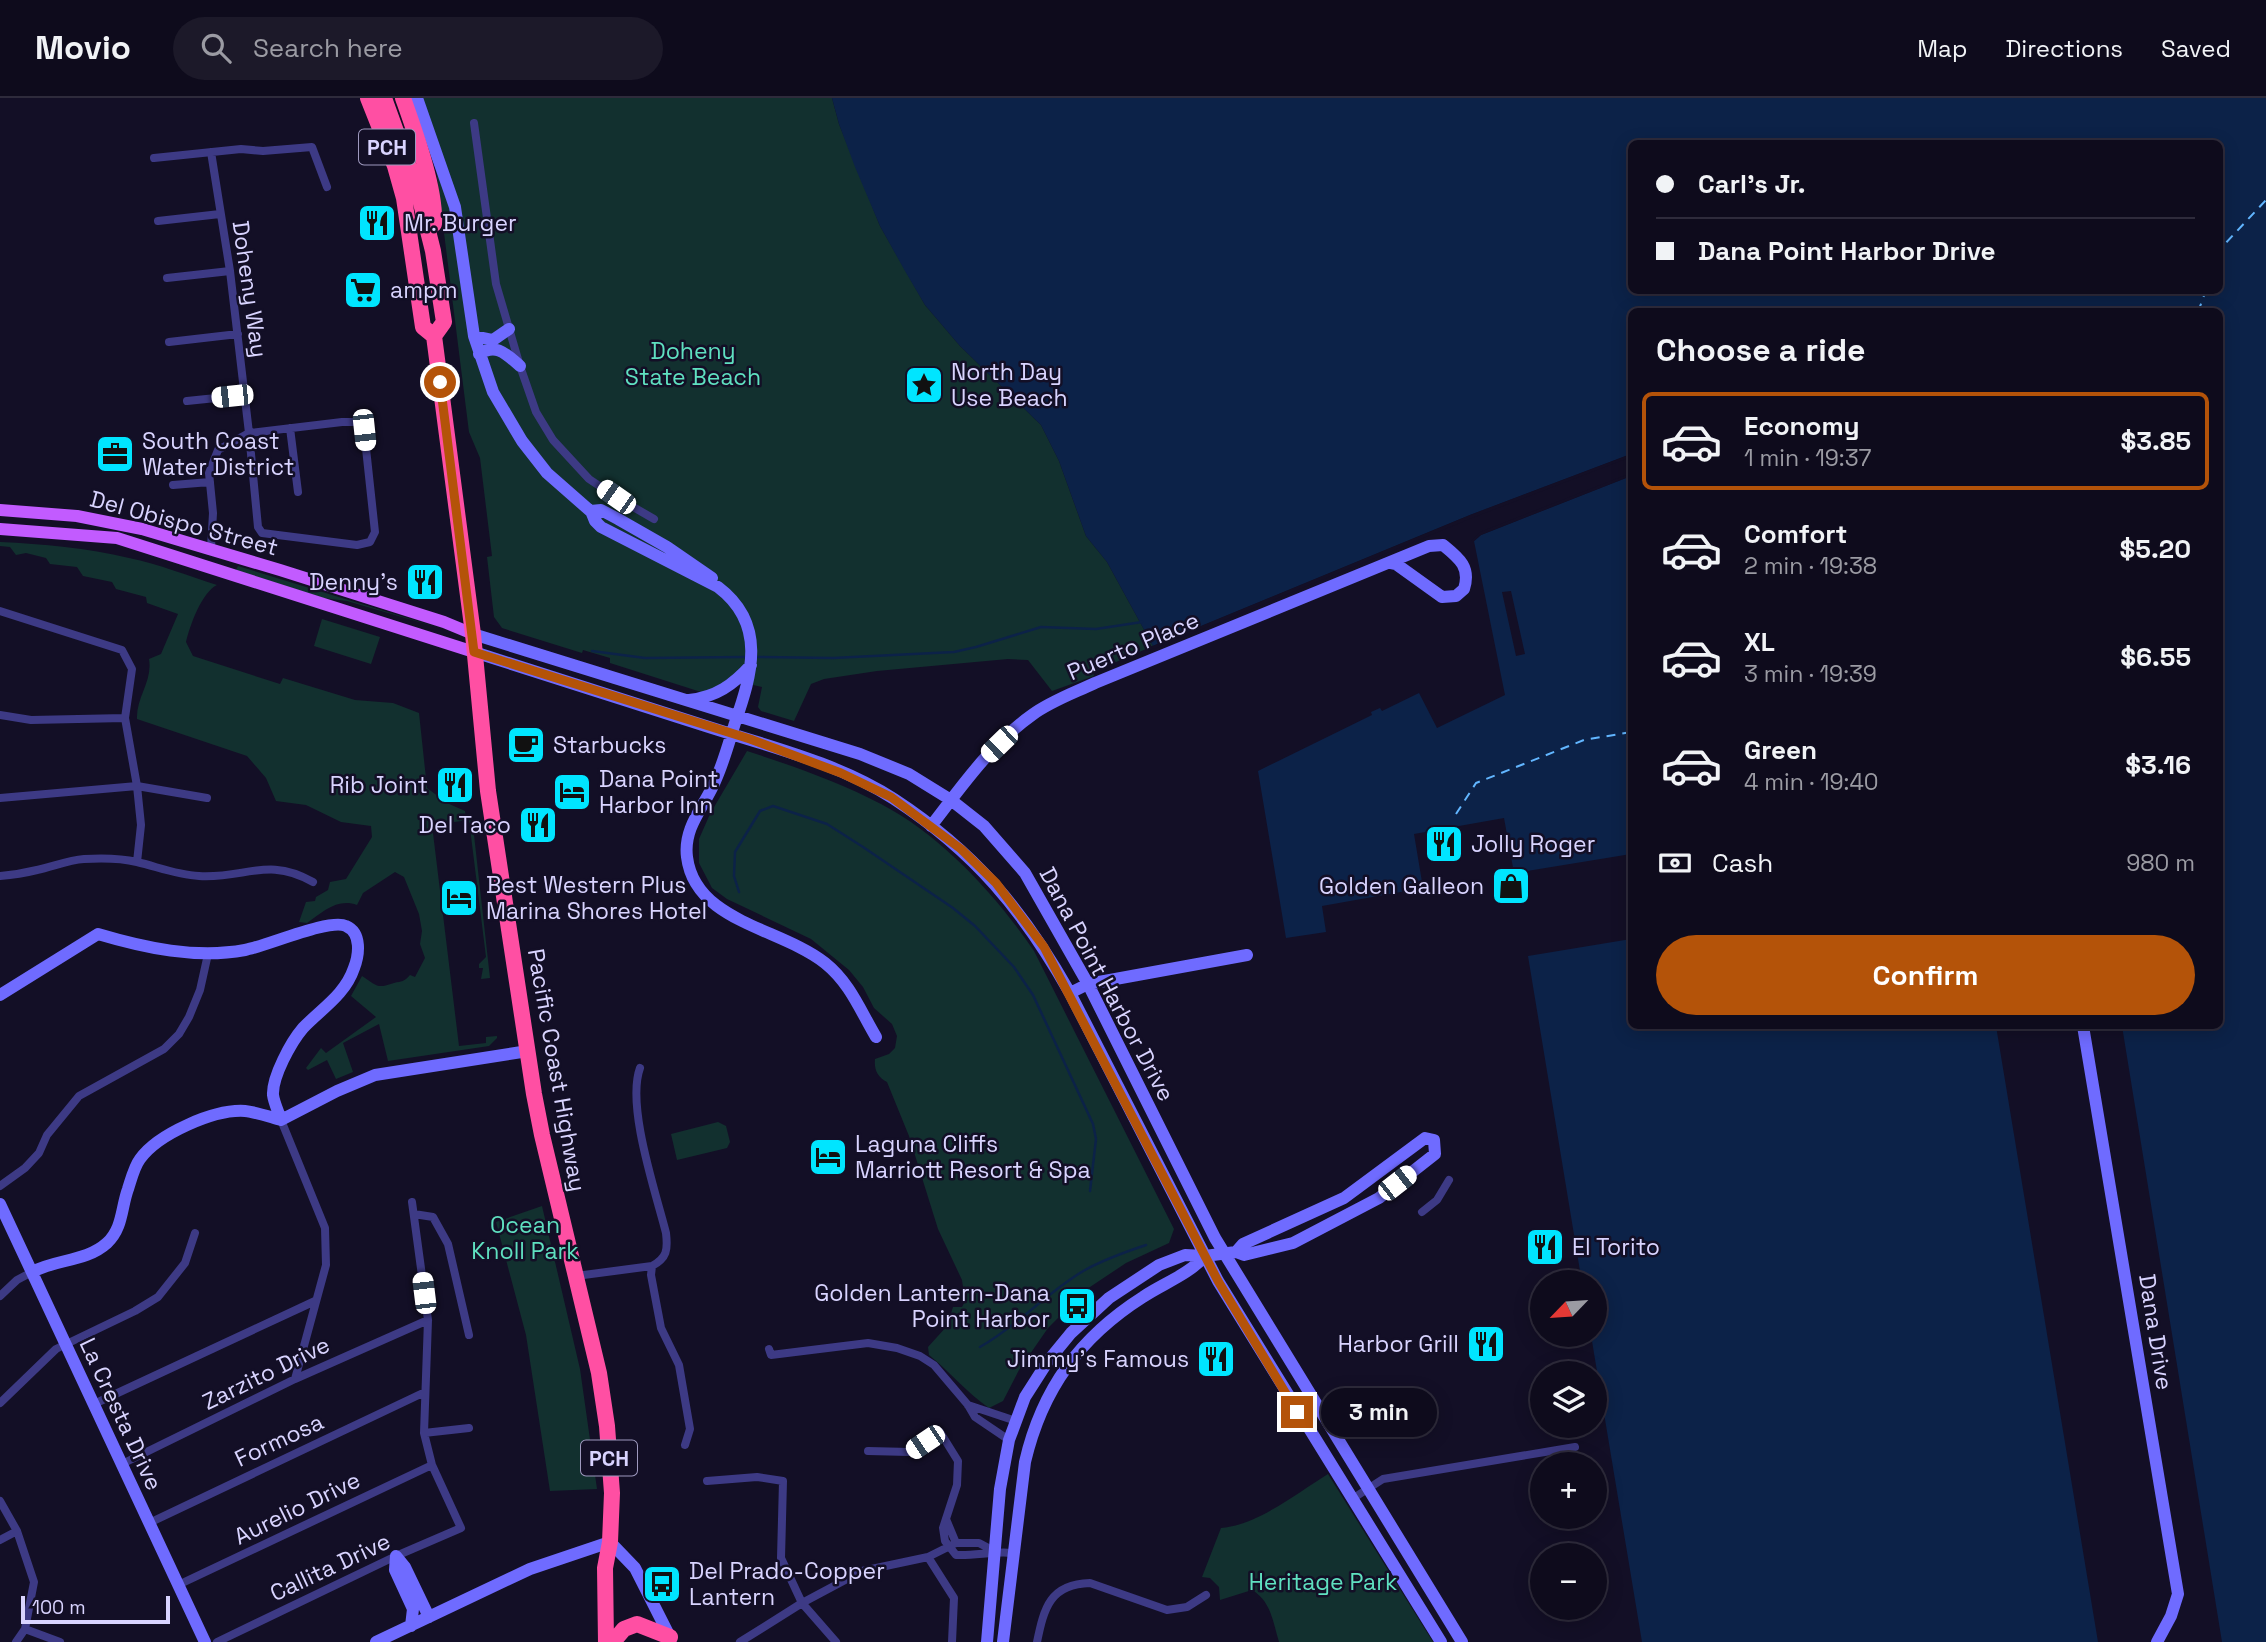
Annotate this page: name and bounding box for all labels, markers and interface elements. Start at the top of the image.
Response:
search box [173,17,663,80]
text: Movio [35,27,131,69]
icon: search [197,29,235,67]
text: Search here [253,31,403,65]
text: Map [1917,33,1967,64]
text: Directions [2005,33,2123,64]
text: Saved [2161,33,2231,64]
road number: PCH [359,130,415,164]
text: Carl's Jr. [1698,167,1806,201]
restaurant icon: Mr. Burger [356,202,398,244]
place label: Mr. Burger [404,208,517,238]
street label: Doheny Way [226,219,274,359]
text: Dana Point Harbor Drive [1698,234,1996,268]
supermarket icon: ampm [342,269,384,311]
place label: ampm [390,275,458,305]
text: Choose a ride [1656,330,1866,370]
park label: Doheny State Beach [625,336,761,392]
place label: North Day Use Beach [951,357,1068,413]
place icon: North Day Use Beach [903,364,945,406]
route start [424,366,456,398]
car [211,383,254,409]
car [352,408,377,452]
text: Economy [1744,409,1860,443]
icon: car [1660,410,1723,473]
text: $3.85 [2120,424,2191,458]
place label: South Coast Water District [142,426,294,482]
office icon: South Coast Water District [94,433,136,475]
text: 1 min · 19:37 [1744,443,1872,473]
car [593,476,640,518]
street label: Del Obispo Street [87,483,281,563]
text: Comfort [1744,517,1847,551]
icon: car [1660,518,1723,581]
text: $5.20 [2120,532,2191,566]
text: 2 min · 19:38 [1744,551,1877,581]
restaurant icon: Denny's [404,561,446,603]
place label: Denny's [309,567,398,597]
street label: Puerto Place [1063,605,1203,687]
text: XL [1744,625,1775,659]
icon: car [1660,626,1723,689]
text: $6.55 [2120,640,2191,674]
text: 3 min · 19:39 [1744,659,1877,689]
car [977,722,1022,766]
cafe icon: Starbucks [505,724,547,766]
place label: Starbucks [553,730,666,760]
text: Green [1744,733,1817,767]
icon: car [1660,734,1723,797]
text: $3.16 [2125,748,2191,782]
restaurant icon: Rib Joint [434,764,476,806]
place label: Dana Point Harbor Inn [599,764,718,820]
text: 4 min · 19:40 [1744,767,1879,797]
place label: Rib Joint [330,770,428,800]
hotel icon: Dana Point Harbor Inn [551,771,593,813]
restaurant icon: Del Taco [517,804,559,846]
place label: Del Taco [419,810,511,840]
restaurant icon: Jolly Roger [1423,823,1465,865]
place label: Jolly Roger [1471,829,1595,859]
icon: cash [1656,844,1694,882]
text: Cash [1712,846,1773,880]
text: 980 m [2126,848,2195,878]
street label: Dana Point Harbor Drive [1032,862,1182,1106]
shop icon: Golden Galleon [1490,865,1532,907]
place label: Best Western Plus Marina Shores Hotel [486,870,707,926]
place label: Golden Galleon [1319,871,1484,901]
hotel icon: Best Western Plus Marina Shores Hotel [438,877,480,919]
button: Confirm [1656,935,2195,1015]
street label: Pacific Coast Highway [521,946,593,1194]
place label: Laguna Cliffs Marriott Resort & Spa [855,1129,1091,1185]
hotel icon: Laguna Cliffs Marriott Resort & Spa [807,1136,849,1178]
car [1374,1162,1421,1204]
park label: Ocean Knoll Park [471,1210,579,1266]
restaurant icon: El Torito [1524,1226,1566,1268]
place label: El Torito [1572,1232,1660,1262]
north arrow [1530,1270,1606,1348]
map controls [1530,1270,1607,1620]
car [412,1271,437,1315]
street label: Dana Drive [2132,1272,2180,1392]
place label: Golden Lantern-Dana Point Harbor [814,1278,1050,1334]
bus stop icon: Golden Lantern-Dana Point Harbor [1056,1285,1098,1327]
restaurant icon: Harbor Grill [1465,1323,1507,1365]
street label: Zarzito Drive [197,1329,335,1417]
place label: Harbor Grill [1338,1329,1459,1359]
street label: La Cresta Drive [73,1333,169,1495]
restaurant icon: Jimmy's Famous [1195,1338,1237,1380]
place label: Jimmy's Famous [1007,1344,1189,1374]
button: layers [1530,1361,1607,1438]
callout: 3 min [1322,1388,1437,1436]
route end [1281,1396,1313,1428]
text: 3 min [1349,1397,1409,1427]
street label: Formosa [230,1406,328,1474]
car [902,1422,949,1462]
road number: PCH [581,1440,637,1476]
button: + [1530,1452,1607,1529]
street label: Aurelio Drive [229,1465,365,1551]
street label: Callita Drive [265,1526,395,1608]
button: − [1530,1543,1607,1620]
place label: Del Prado-Copper Lantern [689,1556,885,1612]
bus stop icon: Del Prado-Copper Lantern [641,1563,683,1605]
park label: Heritage Park [1249,1567,1397,1597]
scale bar [21,1593,170,1625]
text: 100 m [32,1595,86,1620]

